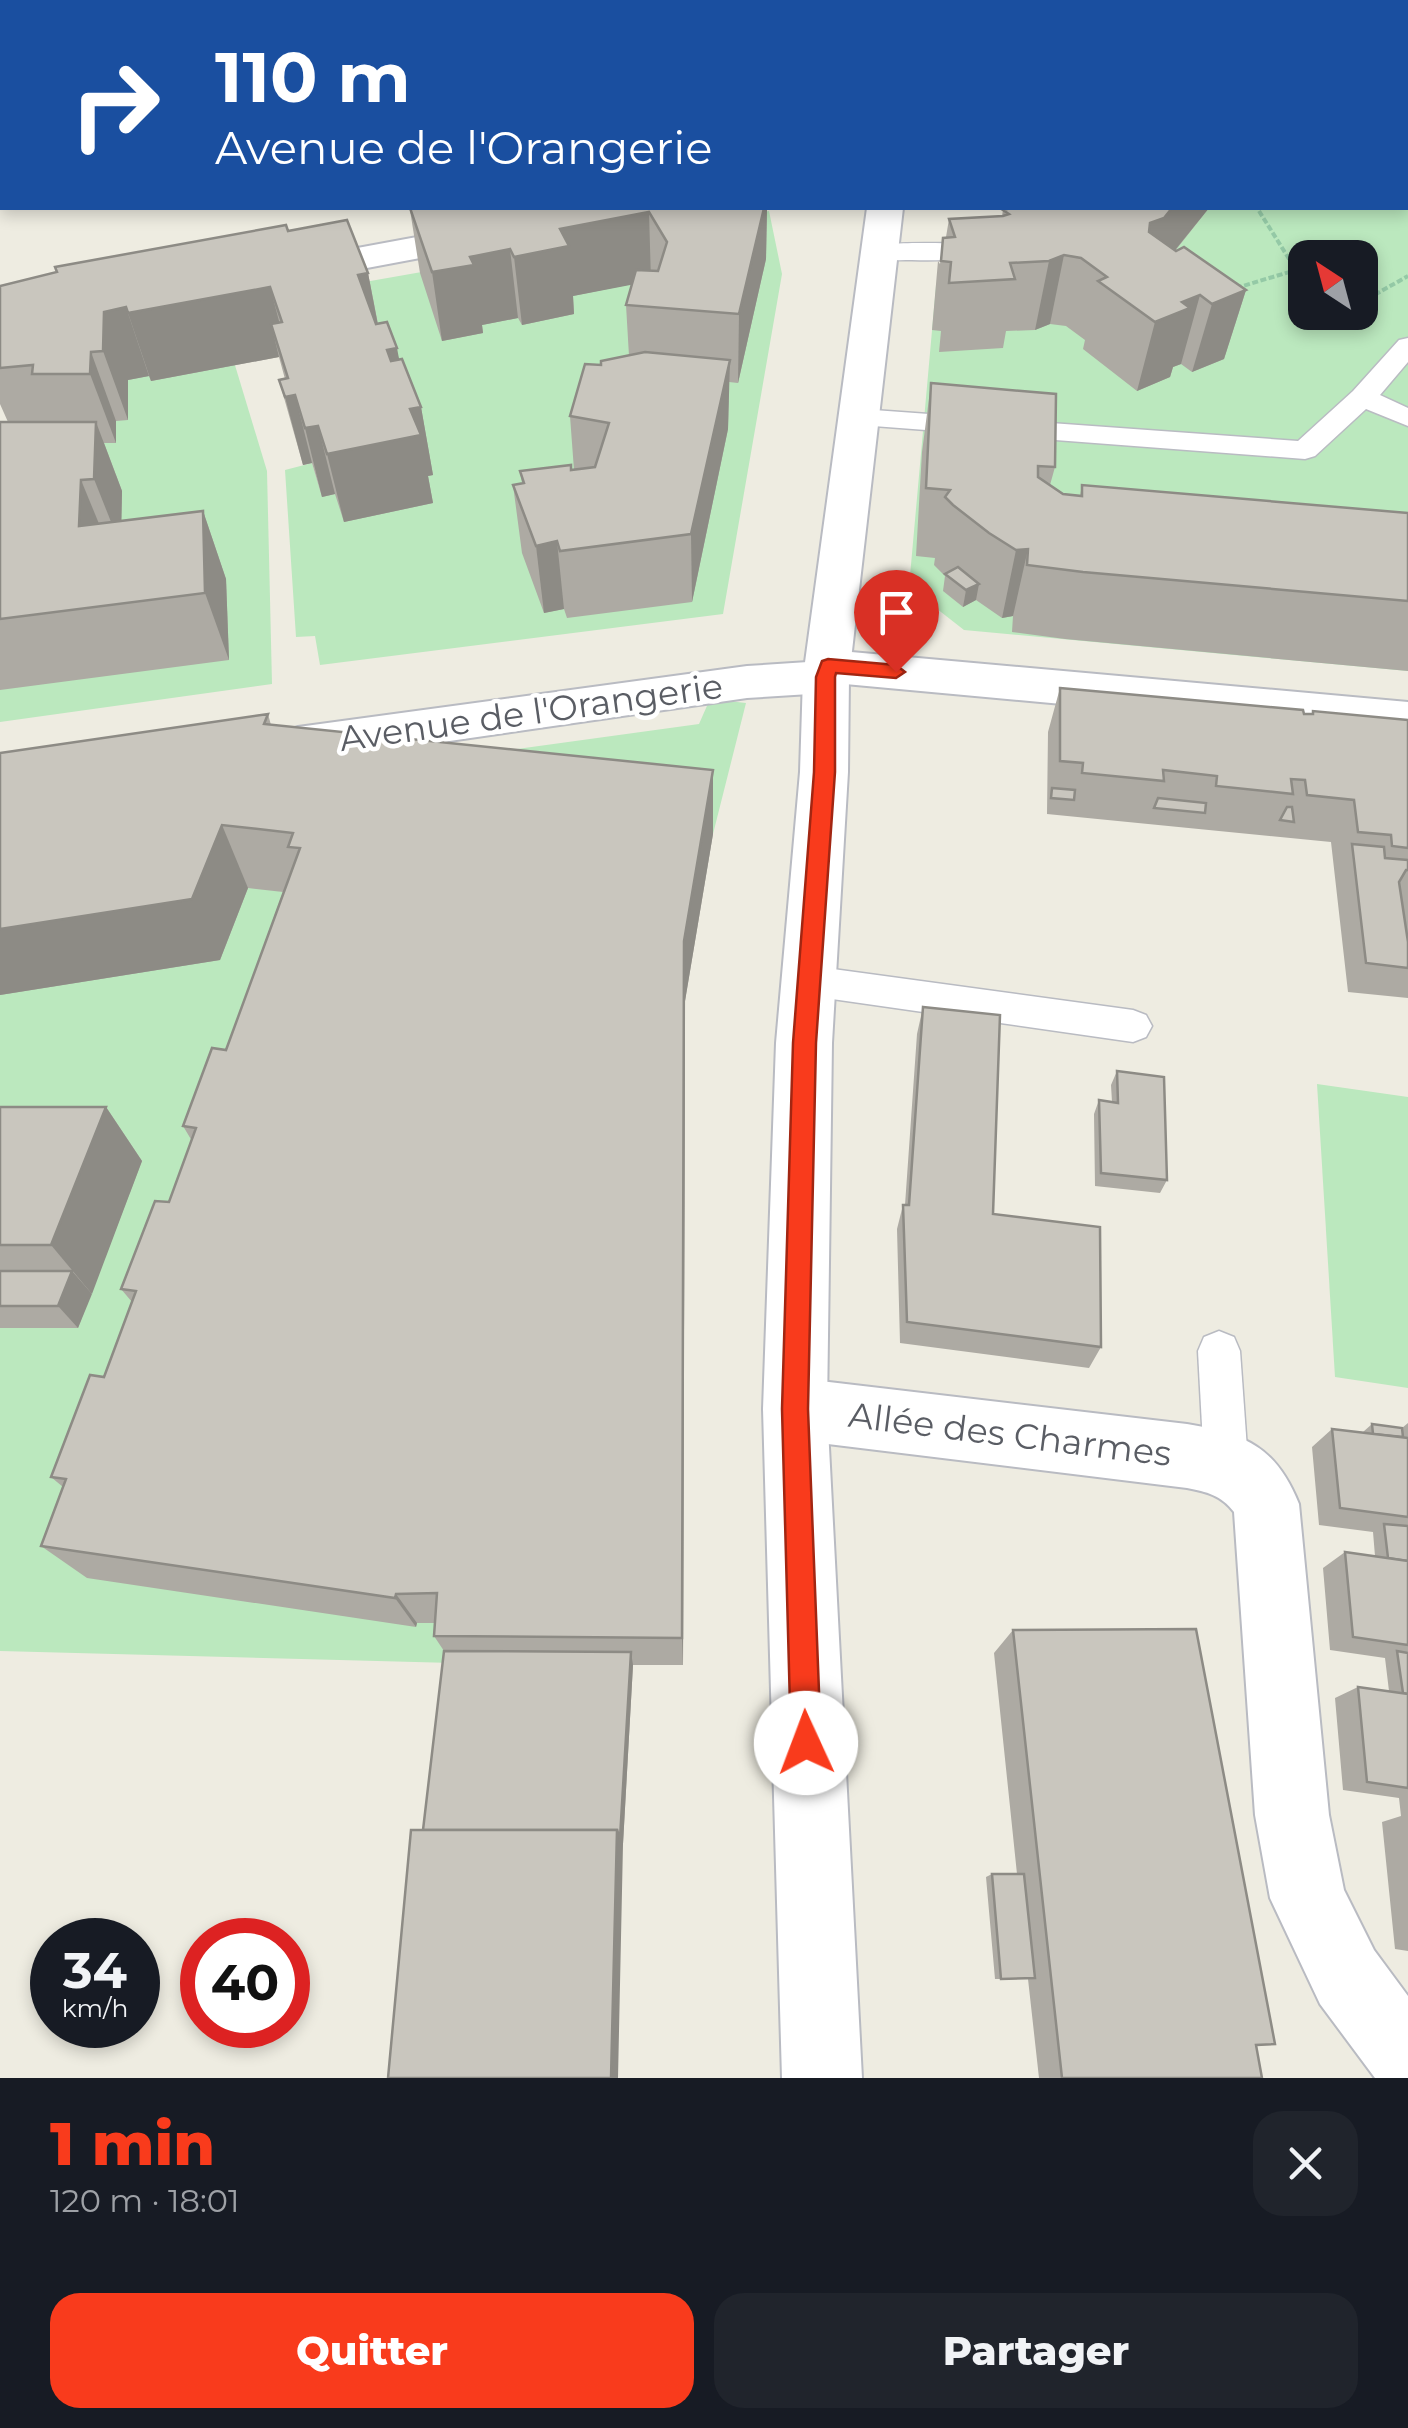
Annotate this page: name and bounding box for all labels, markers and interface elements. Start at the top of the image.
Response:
text: 110 m [215,34,411,120]
icon: right [50,40,180,170]
text: Avenue de l'Orangerie [215,120,712,175]
north arrow [1288,240,1378,330]
map controls [1288,240,1378,330]
pin [854,570,939,673]
icon: arrive [869,585,924,640]
street label: Avenue de l'Orangerie [336,664,726,760]
street label: Allée des Charmes [846,1393,1174,1475]
position arrow [754,1691,858,1795]
speed limit sign: 40 [180,1918,310,2048]
text: 34 [63,1940,127,2001]
text: km/h [62,1993,128,2023]
text: 1 min [50,2107,215,2180]
button: close [1253,2111,1358,2216]
text: 120 m · 18:01 [50,2181,240,2220]
button: Quitter [50,2293,694,2408]
button: Partager [714,2293,1358,2408]

